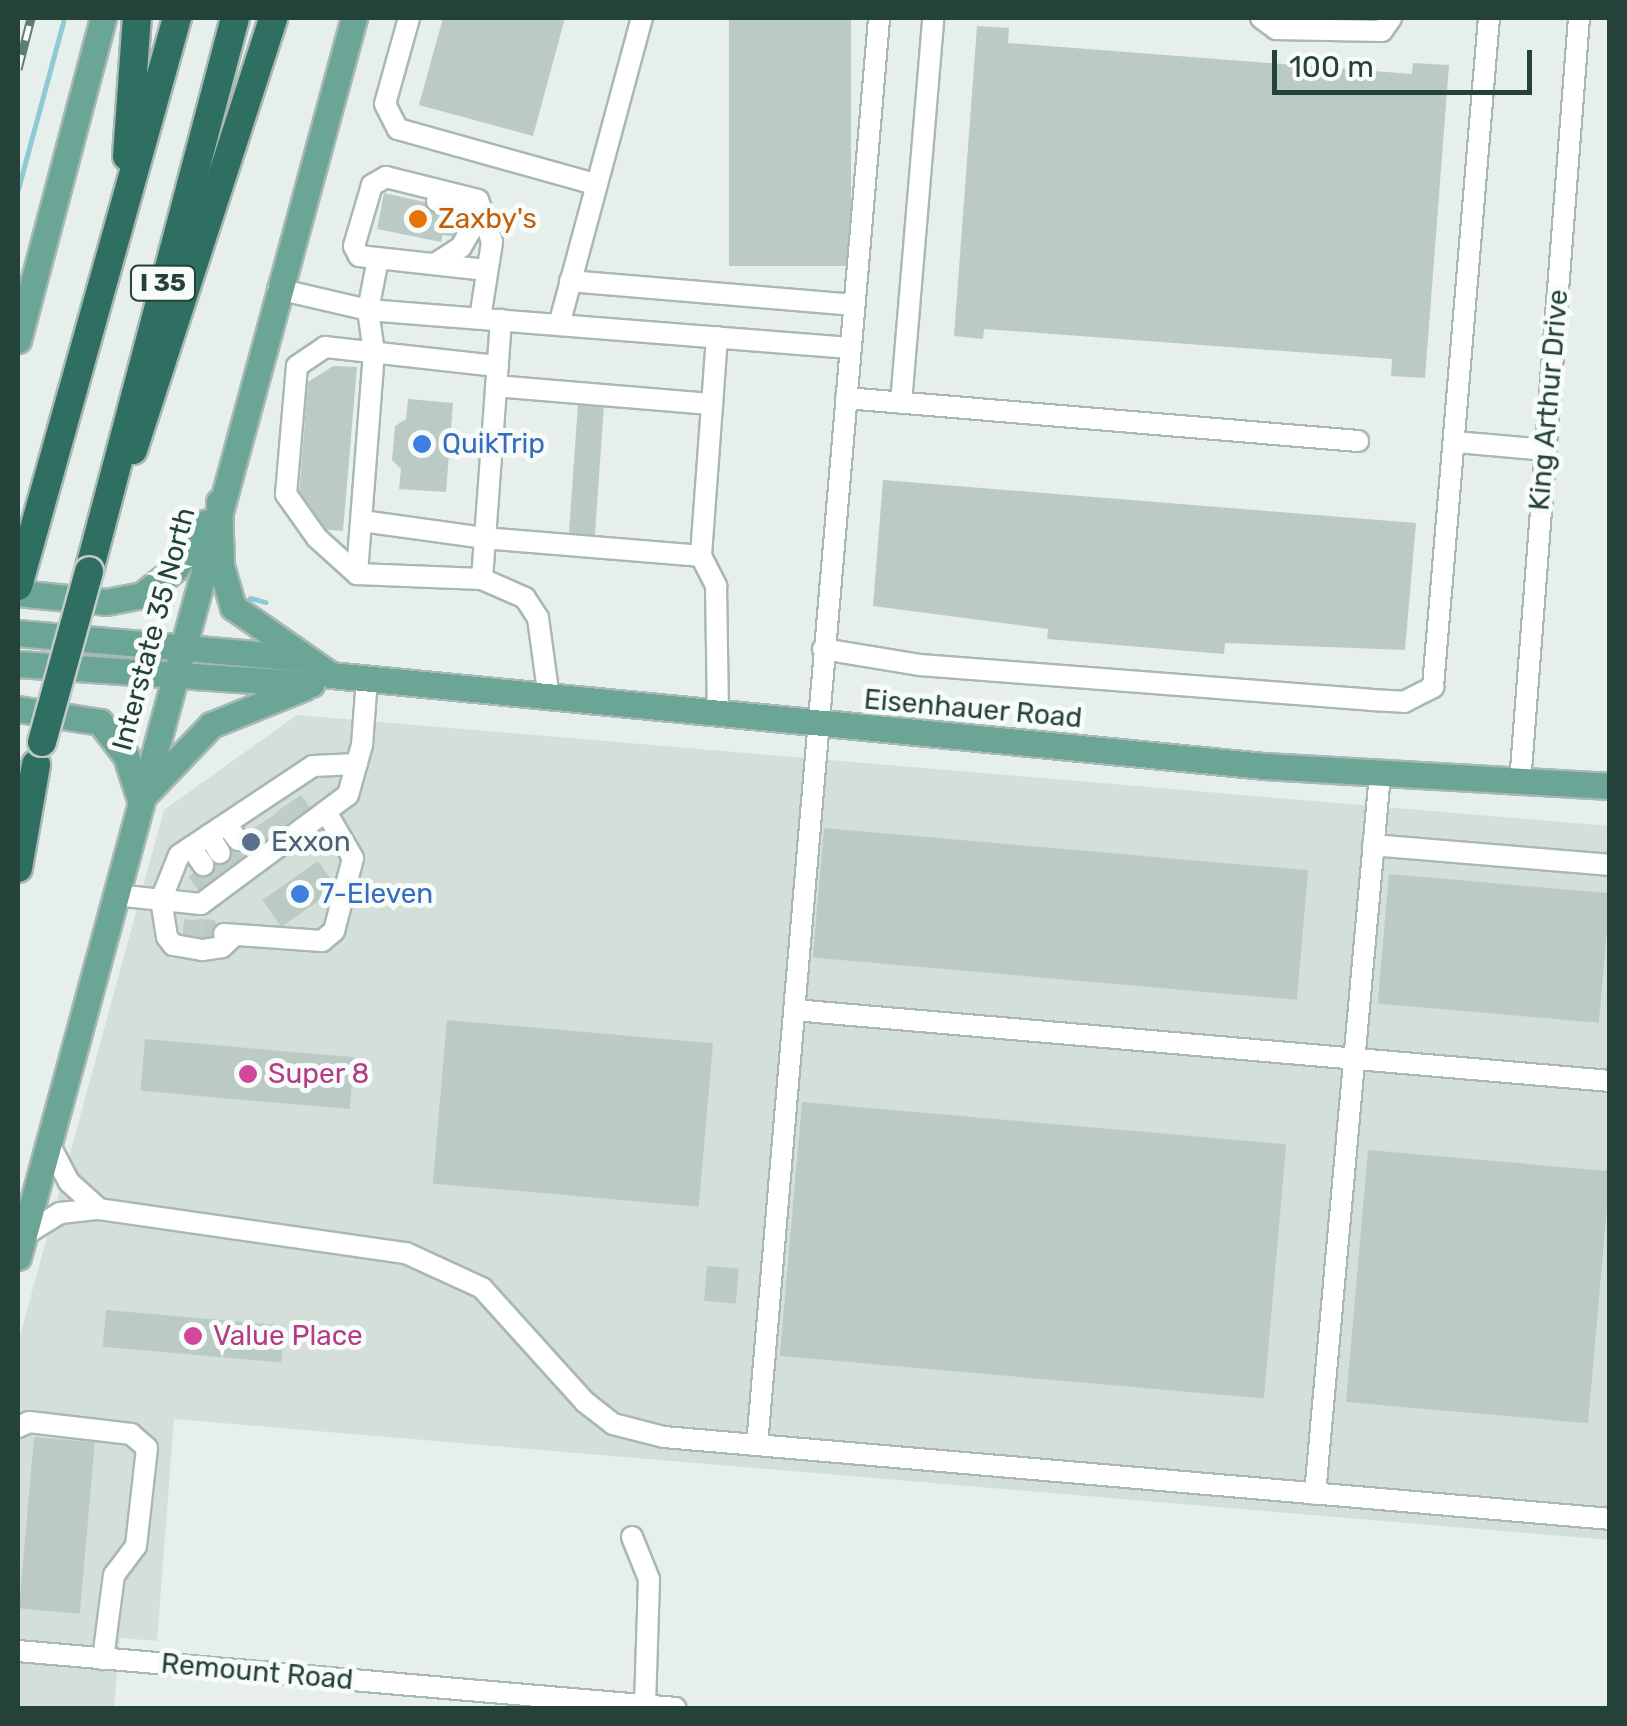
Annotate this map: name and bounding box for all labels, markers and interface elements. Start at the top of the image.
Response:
scale bar [1277,30,1537,92]
text: 100 m [1289,49,1374,85]
place label: Zaxby's [438,202,537,236]
marker: Zaxby's [407,208,429,230]
road number: I 35 [128,263,198,303]
street label: King Arthur Drive [1523,287,1575,513]
place label: QuikTrip [442,427,545,461]
marker: QuikTrip [411,433,433,455]
street label: Interstate 35 North [105,504,203,754]
street label: Eisenhauer Road [862,683,1084,735]
place label: Exxon [271,825,351,859]
marker: Exxon [240,831,262,853]
place label: 7-Eleven [320,877,433,911]
marker: 7-Eleven [289,883,311,905]
place label: Super 8 [268,1057,370,1091]
marker: Super 8 [237,1063,259,1085]
place label: Value Place [213,1319,363,1353]
marker: Value Place [182,1325,204,1347]
street label: Remount Road [160,1647,354,1697]

